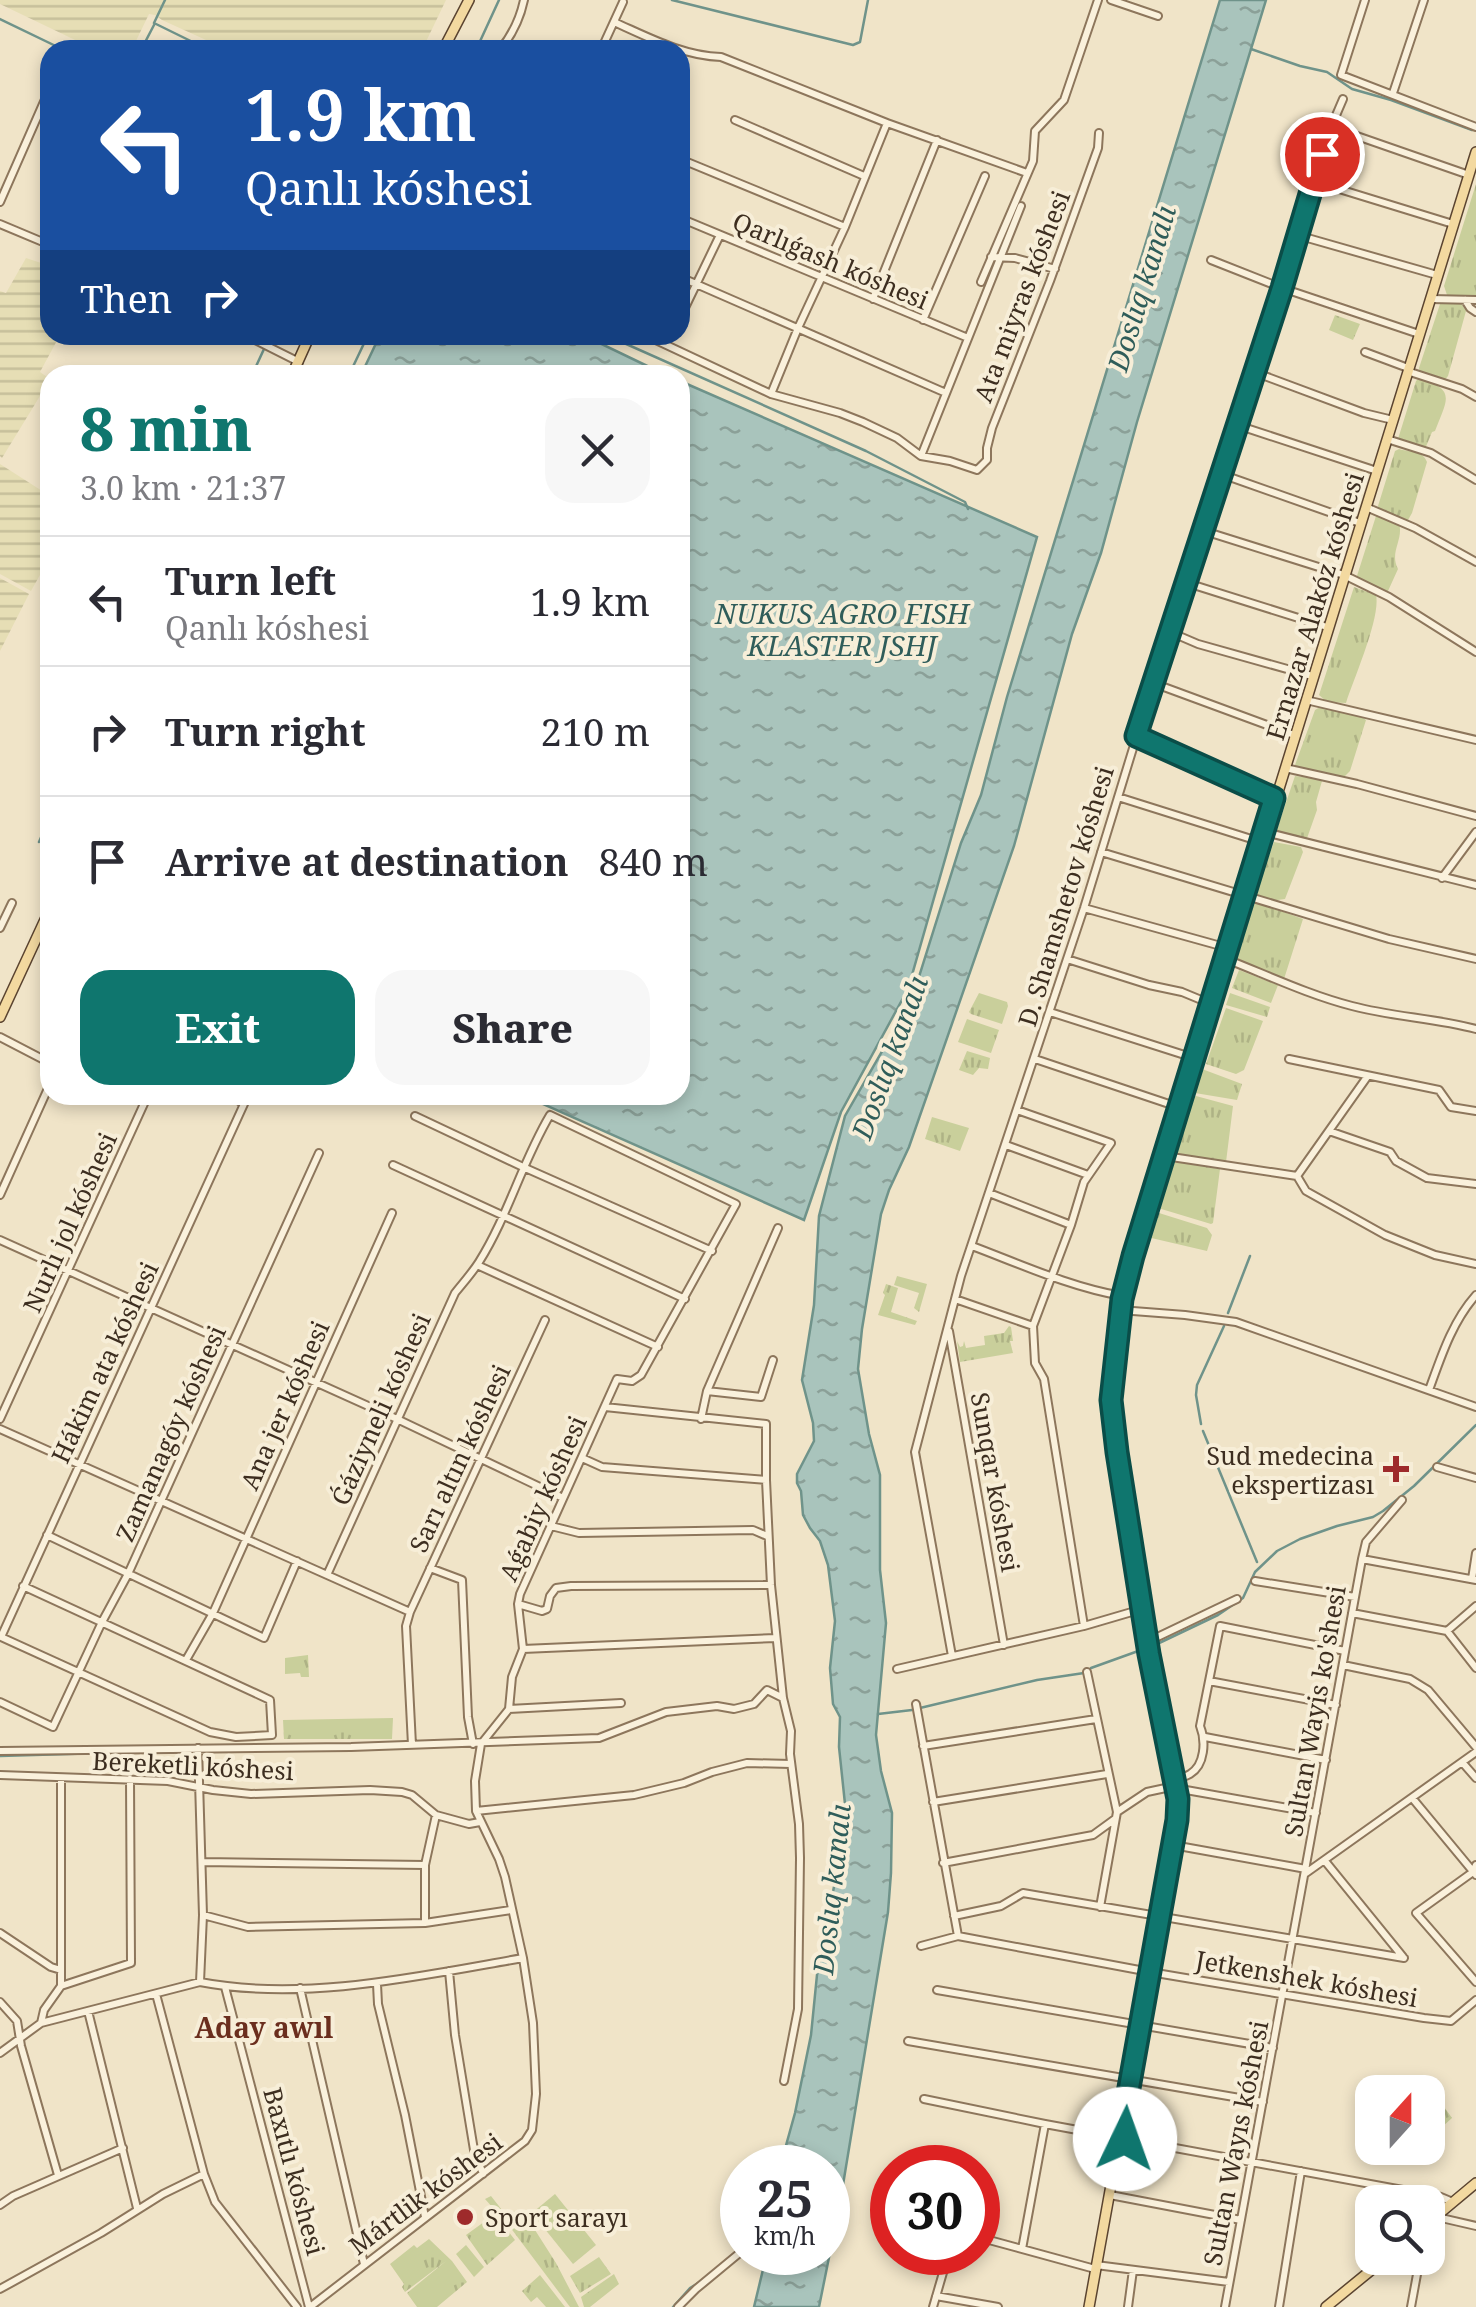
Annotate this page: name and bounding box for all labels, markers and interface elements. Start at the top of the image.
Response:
text: 1.9 km [245,66,477,162]
icon: left [80,80,210,210]
pin [1280,112,1365,197]
icon: arrive [1295,127,1350,182]
text: Qanlı kóshesi [245,157,532,218]
street label: Ata miyras kóshesi [965,185,1077,407]
water label: Doslıq kanalı [1097,200,1184,377]
street label: Qarlıǵash kóshesi [728,203,934,317]
icon: right [192,270,247,325]
text: Then [80,272,172,324]
text: 8 min [80,387,252,469]
button: close [545,398,650,503]
text: 3.0 km · 21:37 [80,466,286,509]
street label: Ernazar Alakóz kóshesi [1257,468,1371,744]
text: Turn left [165,554,336,606]
icon: left [80,574,135,629]
text: 1.9 km [530,575,650,627]
water label: NUKUS AGRO FISH KLASTER JSHJ [714,594,971,664]
text: Qanlı kóshesi [165,606,369,649]
icon: right [80,704,135,759]
text: Turn right [165,705,366,757]
text: 210 m [540,705,650,757]
street label: D. Shamshetov kóshesi [1009,762,1121,1030]
icon: arrive [80,834,135,889]
text: Arrive at destination [165,835,569,887]
text: 840 m [599,835,708,887]
water label: Doslıq kanalı [841,969,936,1145]
button: Exit [80,970,355,1085]
button: Share [375,970,650,1085]
street label: Nurlı jol kóshesi [14,1127,124,1317]
street label: Hákim ata kóshesi [42,1256,166,1468]
street label: Ǵáziyneli kóshesi [322,1308,438,1510]
street label: Ana jer kóshesi [231,1315,337,1495]
street label: Zamanagóy kóshesi [107,1320,233,1546]
street label: Sarı altın kóshesi [401,1359,517,1557]
street label: Sunqar kóshesi [963,1390,1029,1574]
street label: Aǵabiy kóshesi [490,1410,594,1586]
place label: Sud medecina ekspertizası [1206,1438,1374,1501]
marker: Sud medecina ekspertizası [1383,1456,1409,1482]
street label: Sultan Wayis ko'shesi [1275,1583,1353,1839]
street label: Bereketli kóshesi [91,1743,295,1787]
water label: Doslıq kanalı [803,1801,859,1977]
street label: Jetkenshek kóshesi [1192,1942,1421,2014]
district label: Aday awıl [195,2008,334,2046]
street label: Sultan Wayıs kóshesi [1195,2018,1275,2268]
north arrow [1355,2075,1445,2165]
map controls [1355,2075,1445,2275]
street label: Baxıtlı kóshesi [256,2083,334,2259]
position arrow [1073,2087,1177,2191]
street label: Mártlik kóshesi [342,2124,508,2262]
speed limit sign: 30 [870,2145,1000,2275]
text: 25 [757,2164,813,2232]
button: search [1355,2185,1445,2275]
place label: Sport sarayı [485,2200,628,2234]
marker: Sport sarayı [454,2206,476,2228]
text: km/h [754,2218,816,2252]

